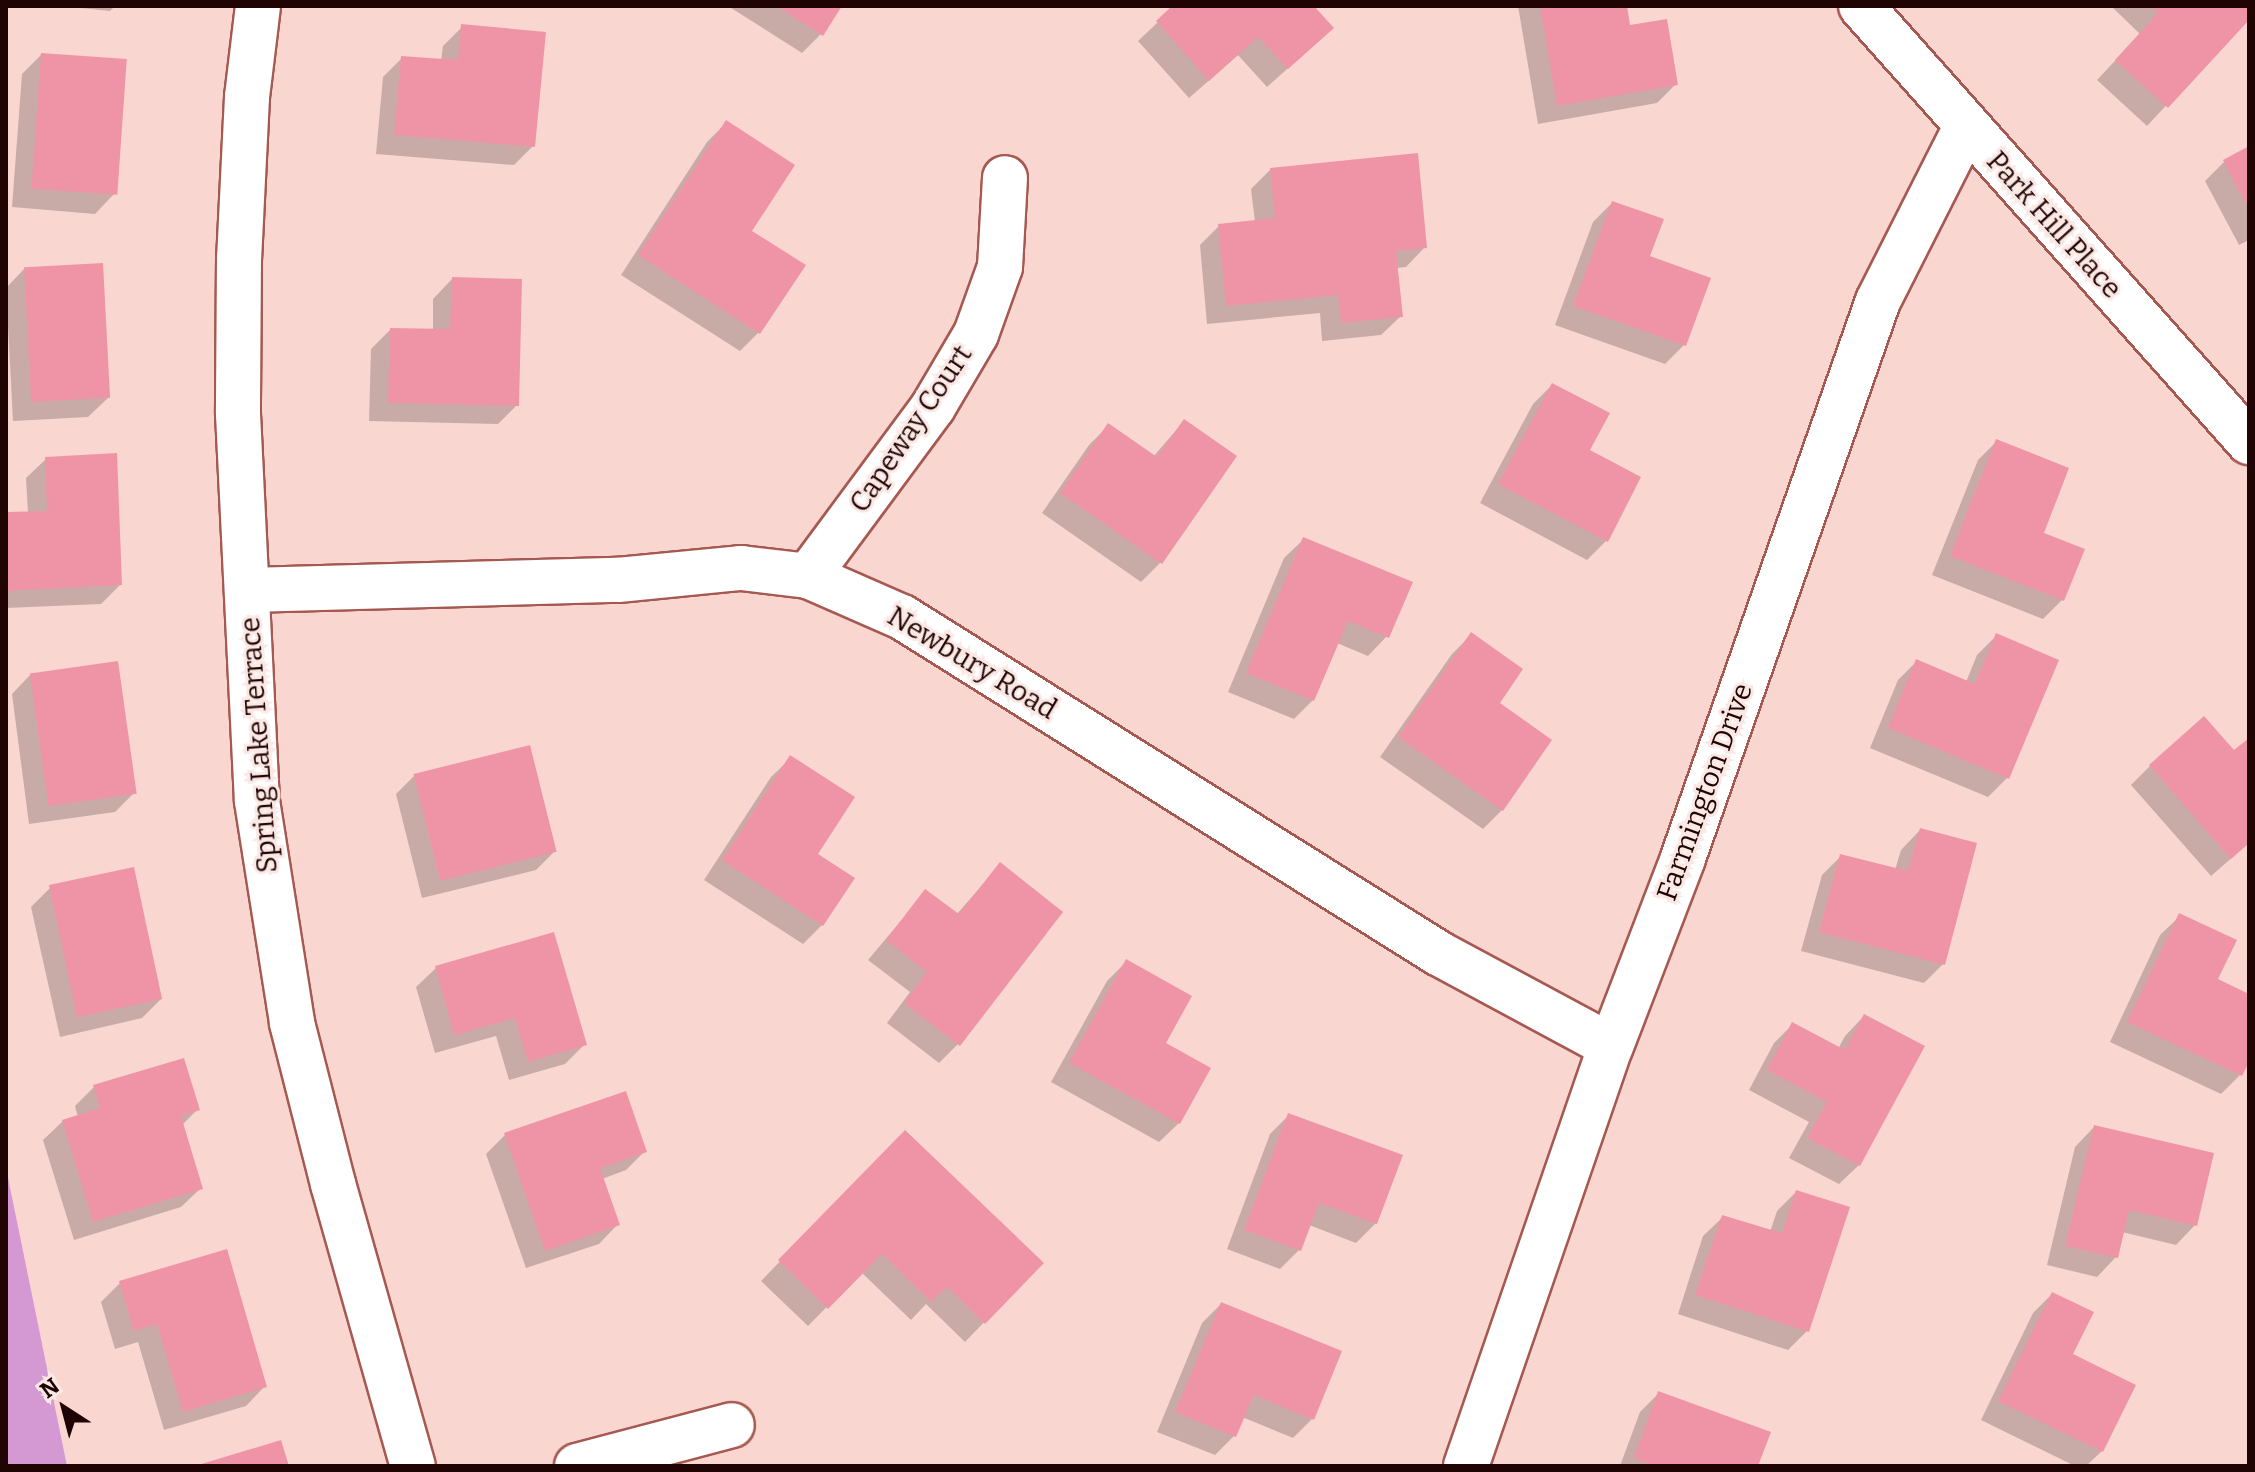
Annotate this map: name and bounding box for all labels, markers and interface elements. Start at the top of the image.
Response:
street label: Park Hill Place [1979,145,2129,305]
street label: Capeway Court [843,339,979,519]
street label: Newbury Road [881,599,1063,727]
street label: Spring Lake Terrace [233,616,285,874]
street label: Farmington Drive [1650,679,1760,905]
north arrow [24,1368,104,1448]
text: N [35,1372,64,1404]

